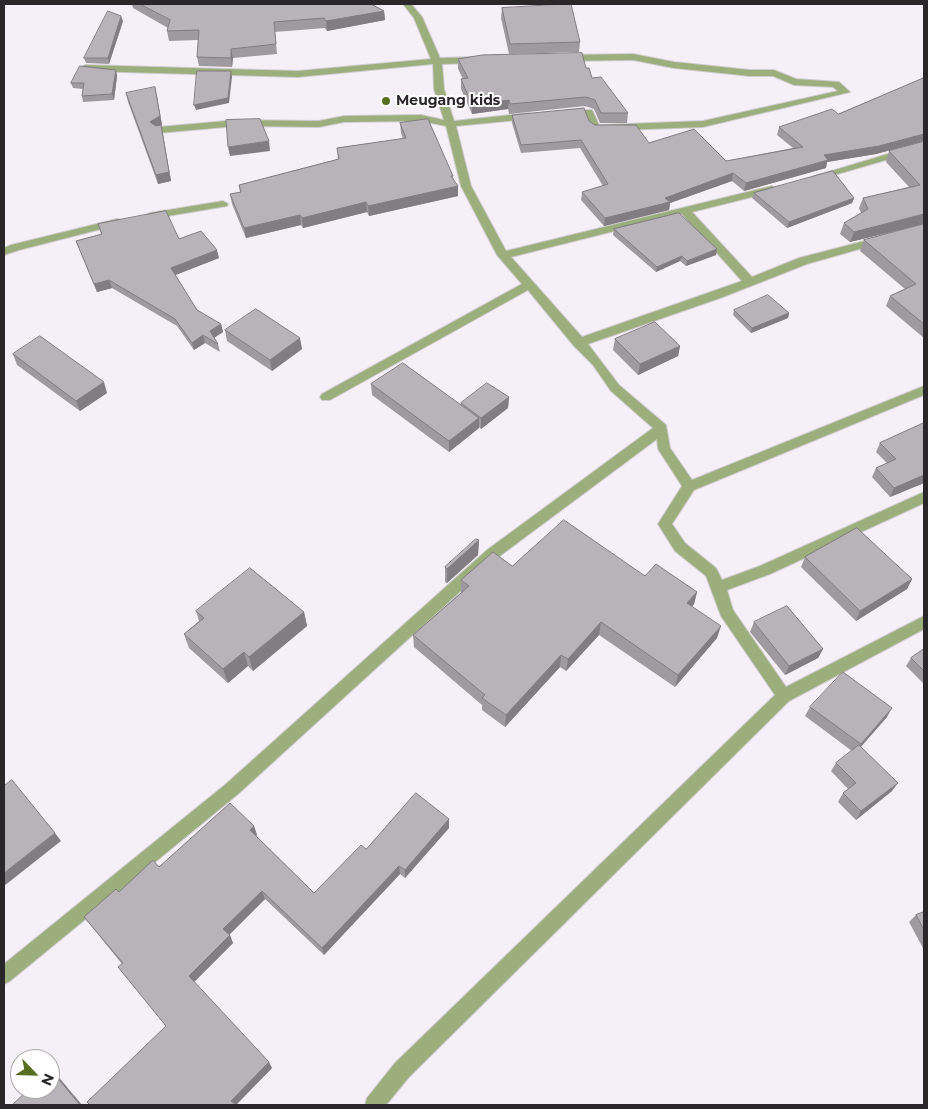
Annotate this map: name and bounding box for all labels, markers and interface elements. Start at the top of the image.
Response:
place label: Meugang kids [396,93,500,109]
marker: Meugang kids [380,95,392,107]
north arrow [10,1049,60,1099]
text: N [37,1071,58,1089]

